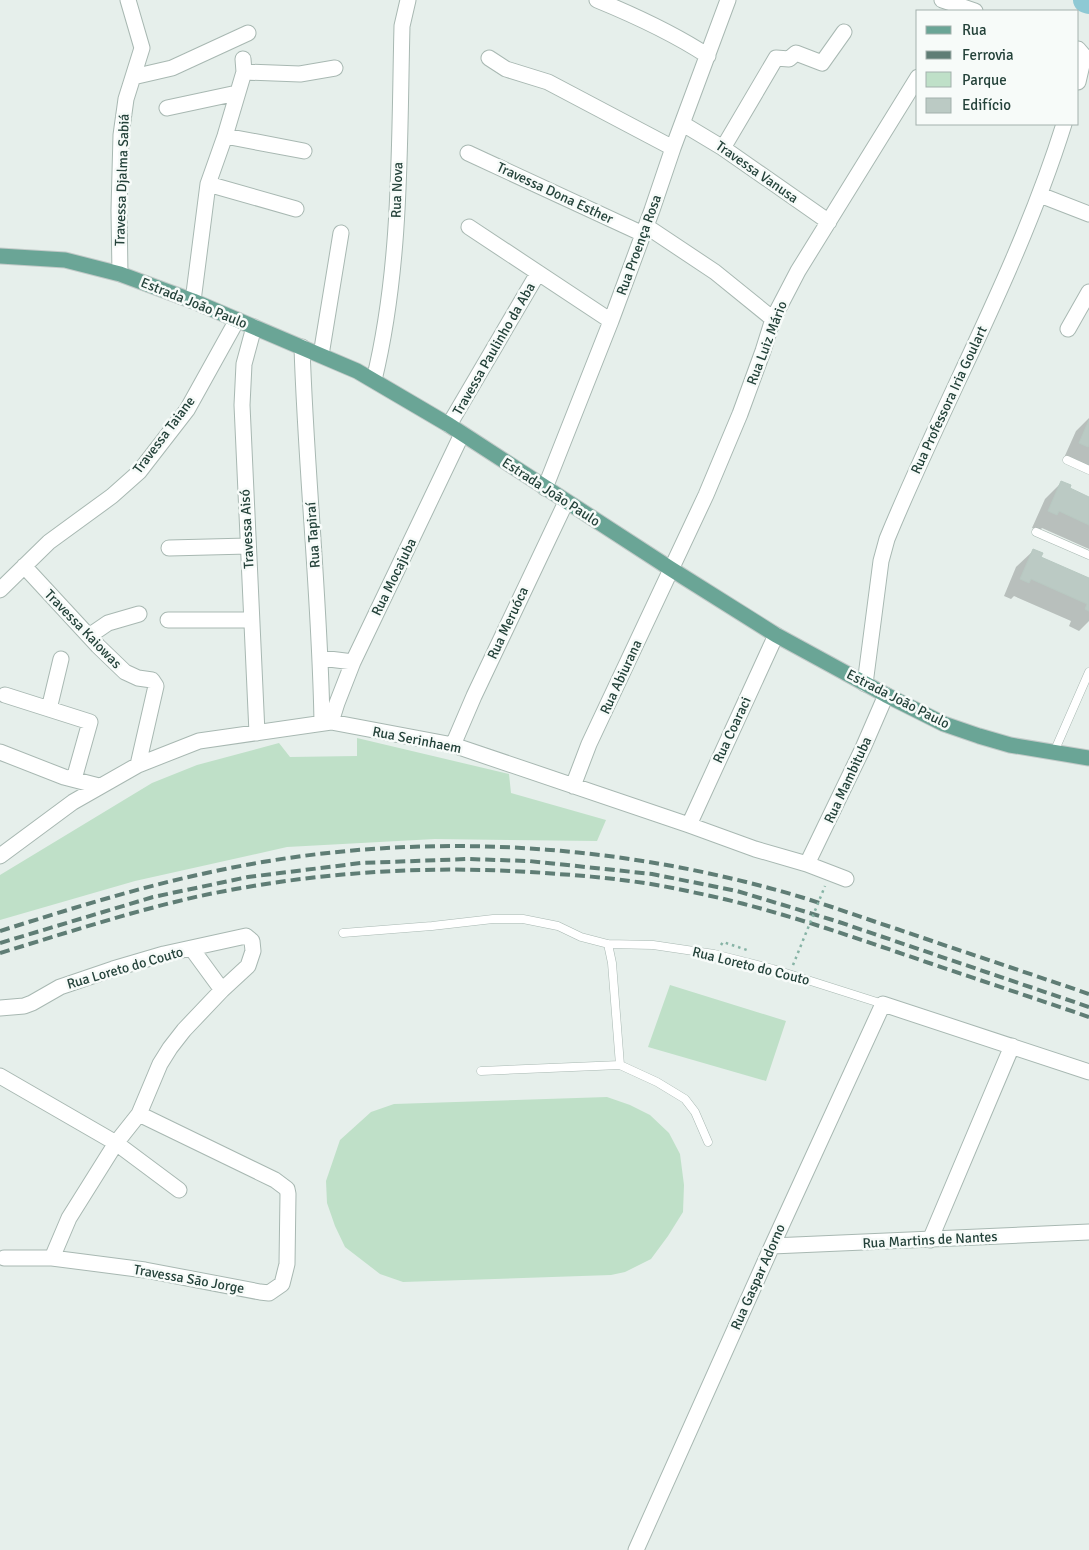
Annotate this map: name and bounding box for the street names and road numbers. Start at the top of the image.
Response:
street label: Travessa Djalma Sabiá [111,114,133,246]
street label: Travessa Vanusa [712,137,802,207]
street label: Travessa Dona Esther [494,159,617,228]
street label: Rua Nova [388,162,406,218]
street label: Rua Proença Rosa [613,192,665,298]
street label: Estrada João Paulo [138,274,250,332]
street label: Travessa Paulinho da Aba [449,280,539,418]
street label: Rua Luiz Mário [743,299,791,387]
street label: Rua Professora Iria Goulart [907,323,991,477]
street label: Travessa Taiane [129,393,199,477]
street label: Estrada João Paulo [499,454,603,530]
street label: Travessa Aisó [236,489,258,569]
street label: Rua Tapiraí [302,501,324,569]
street label: Rua Mocajuba [368,535,420,619]
street label: Rua Meruóca [484,584,532,662]
street label: Travessa Kaiowas [41,586,125,672]
street label: Rua Abiurana [596,637,646,717]
street label: Estrada João Paulo [844,666,952,732]
street label: Rua Coaraci [709,694,755,766]
street label: Rua Serinhaem [371,723,463,757]
street label: Rua Mambituba [821,734,875,826]
street label: Rua Loreto do Couto [65,943,185,993]
street label: Rua Loreto do Couto [691,943,811,989]
street label: Rua Gaspar Adorno [727,1221,789,1333]
street label: Rua Martins de Nantes [862,1228,998,1252]
street label: Travessa Sāo Jorge [132,1261,246,1297]

